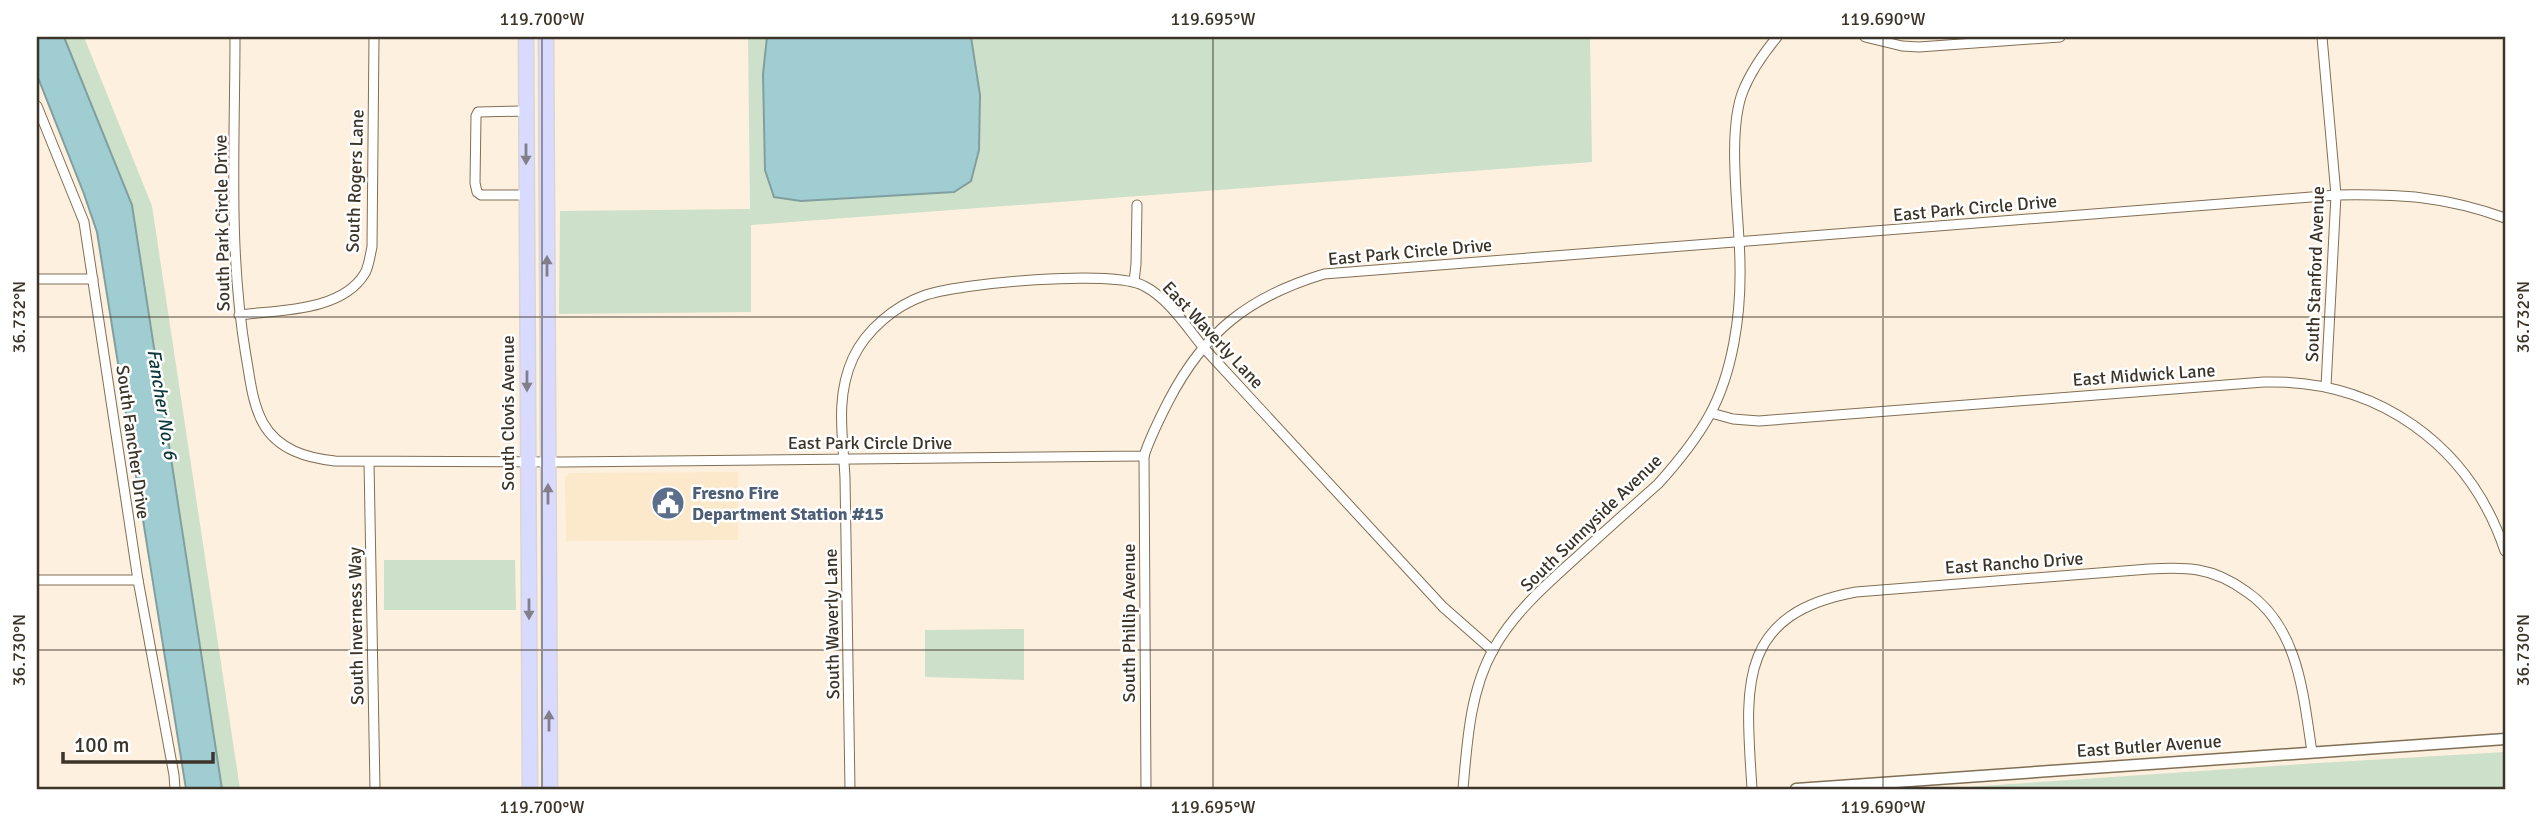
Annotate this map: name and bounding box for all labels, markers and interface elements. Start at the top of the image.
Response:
text: 119.700°W [499,8,585,30]
text: 119.695°W [1170,8,1256,30]
text: 119.690°W [1840,8,1926,30]
street label: South Rogers Lane [342,109,368,253]
street label: South Park Circle Drive [209,134,235,312]
one-way arrow [520,143,532,165]
street label: South Stanford Avenue [2301,186,2329,362]
street label: East Park Circle Drive [1892,190,2058,226]
street label: East Park Circle Drive [1327,234,1493,270]
one-way arrow [541,255,553,277]
street label: East Waverly Lane [1158,277,1268,393]
text: 36.732°N [8,281,30,353]
text: 36.732°N [2512,281,2534,353]
street label: South Clovis Avenue [497,335,519,491]
water label: Fancher No. 6 [141,347,183,463]
street label: East Midwick Lane [2072,359,2216,391]
street label: South Fancher Drive [111,364,155,520]
one-way arrow [521,371,533,393]
street label: East Park Circle Drive [788,432,952,454]
street label: South Sunnyside Avenue [1516,450,1666,596]
one-way arrow [542,482,554,504]
place label: Fresno Fire Department Station #15 [692,482,884,525]
public building icon: Fresno Fire Department Station #15 [649,484,687,522]
street label: South Phillip Avenue [1118,543,1140,703]
street label: South Inverness Way [344,546,368,705]
street label: East Rancho Drive [1944,547,2084,579]
street label: South Waverly Lane [820,548,844,700]
one-way arrow [523,598,535,620]
text: 36.730°N [8,614,30,686]
text: 36.730°N [2512,614,2534,686]
one-way arrow [543,710,555,732]
scale bar [63,721,214,765]
street label: East Butler Avenue [2076,730,2222,762]
text: 100 m [74,732,129,758]
text: 119.700°W [499,796,585,818]
text: 119.695°W [1170,796,1256,818]
text: 119.690°W [1840,796,1926,818]

